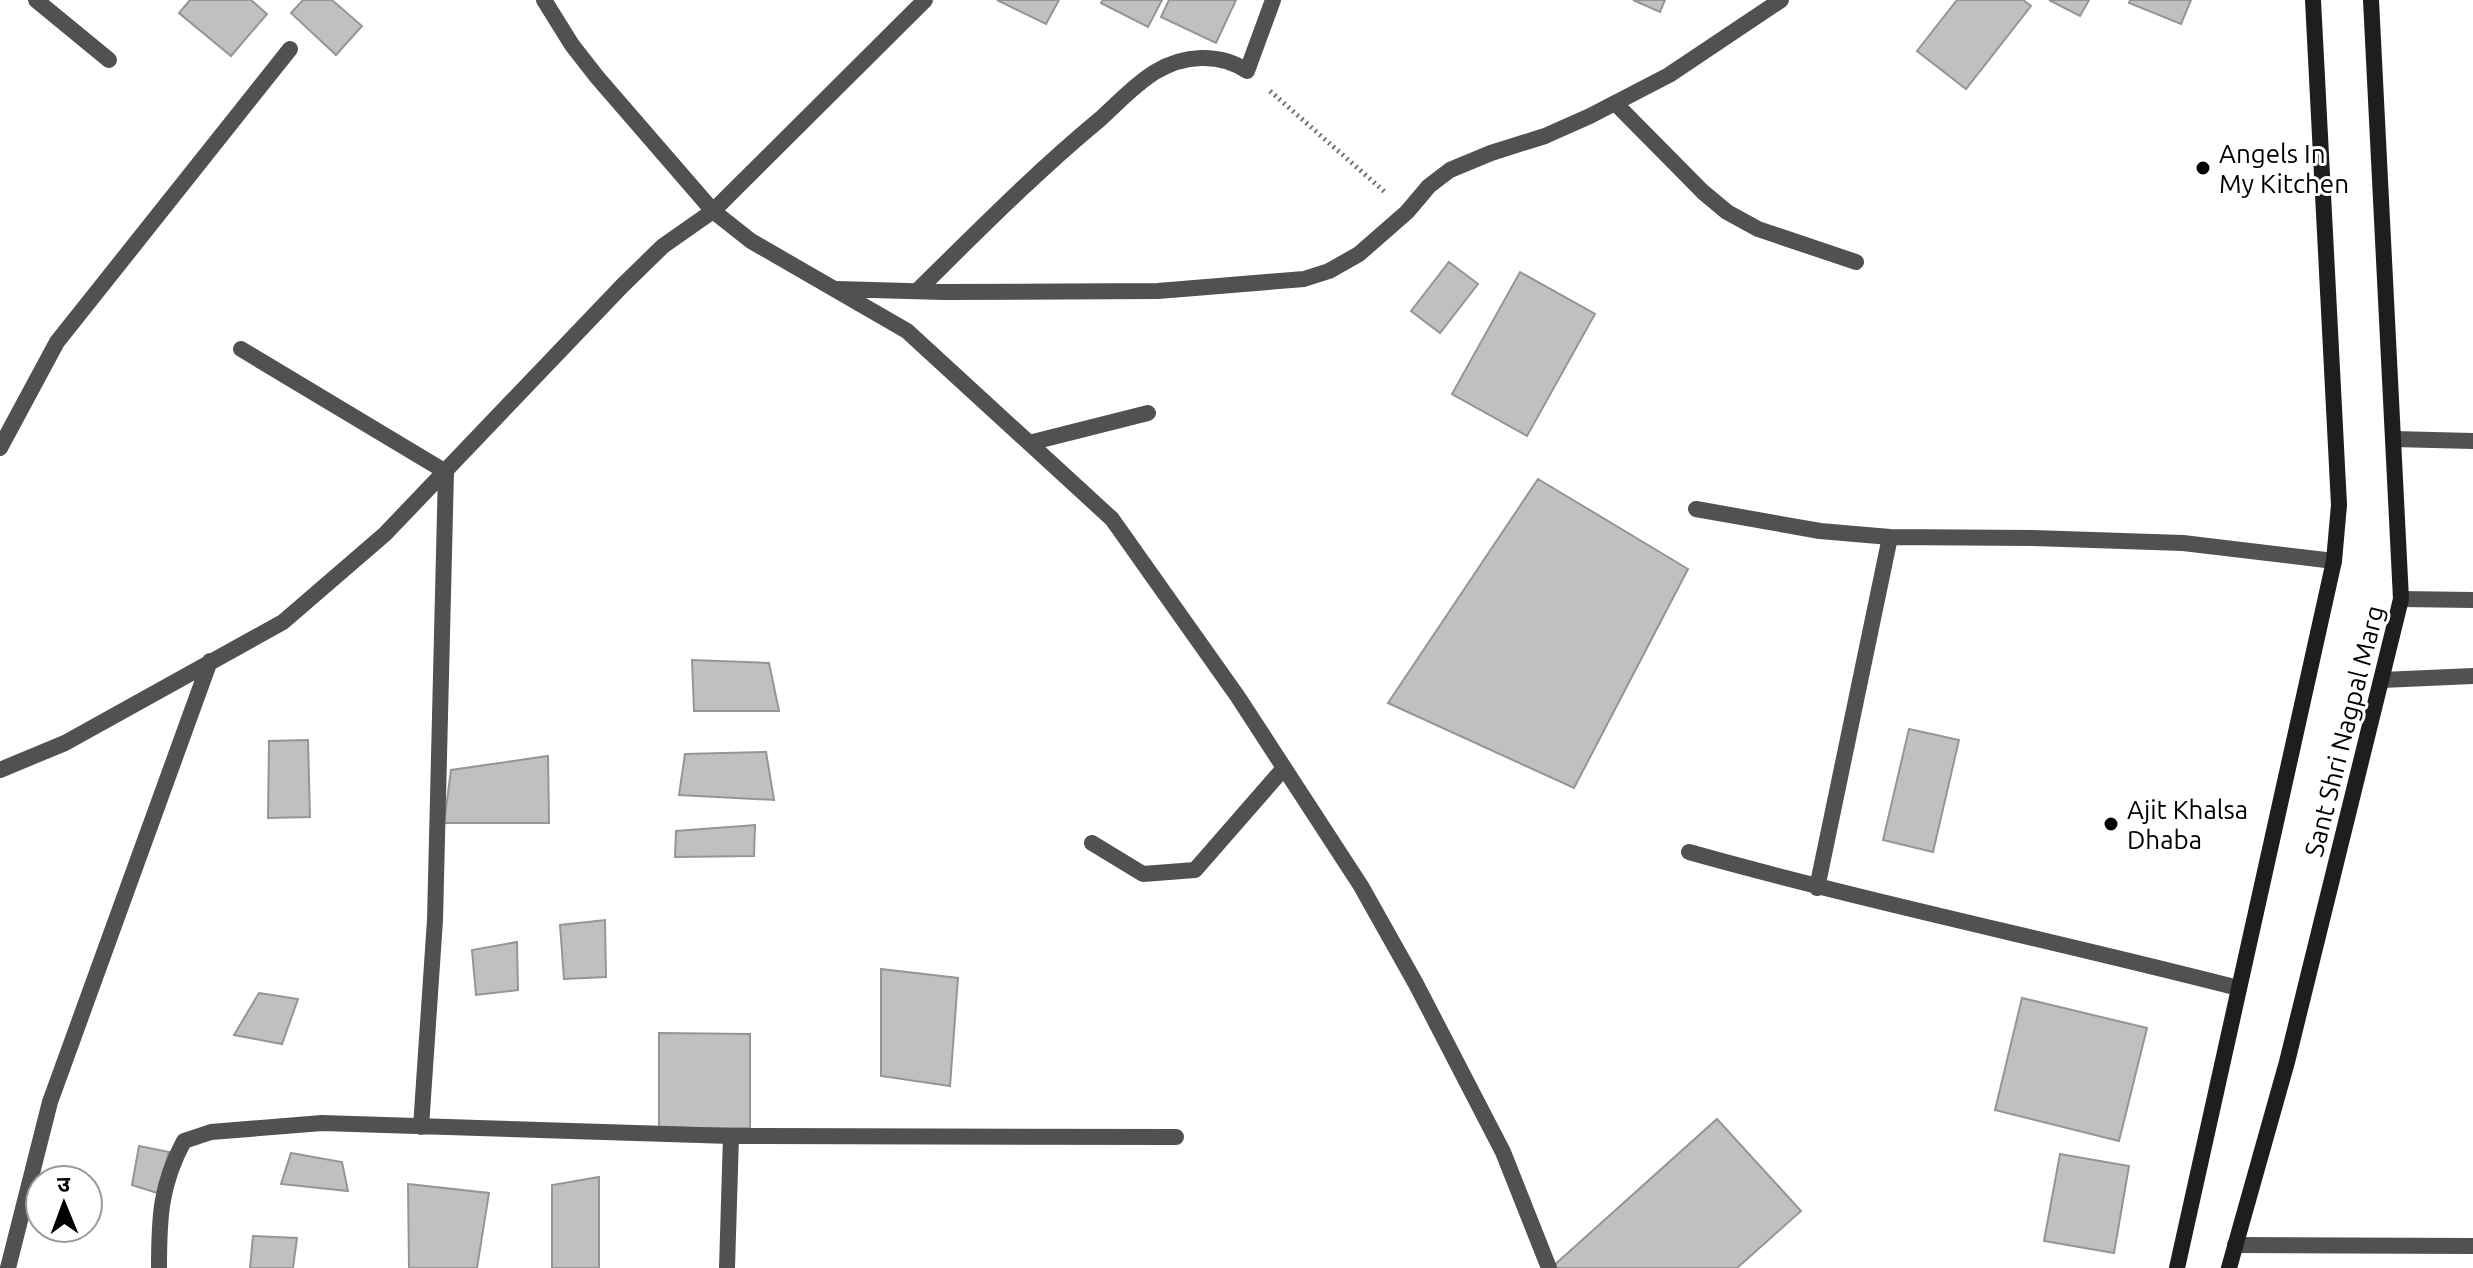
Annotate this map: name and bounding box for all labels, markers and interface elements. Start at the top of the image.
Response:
place label: Angels In My Kitchen [2219,139,2349,198]
marker: Angels In My Kitchen [2194,159,2212,177]
street label: Sant Shri Nagpal Marg [2299,603,2389,859]
place label: Ajit Khalsa Dhaba [2127,795,2248,854]
marker: Ajit Khalsa Dhaba [2102,815,2120,833]
north arrow [24,1164,104,1244]
text: उ [57,1171,71,1196]

